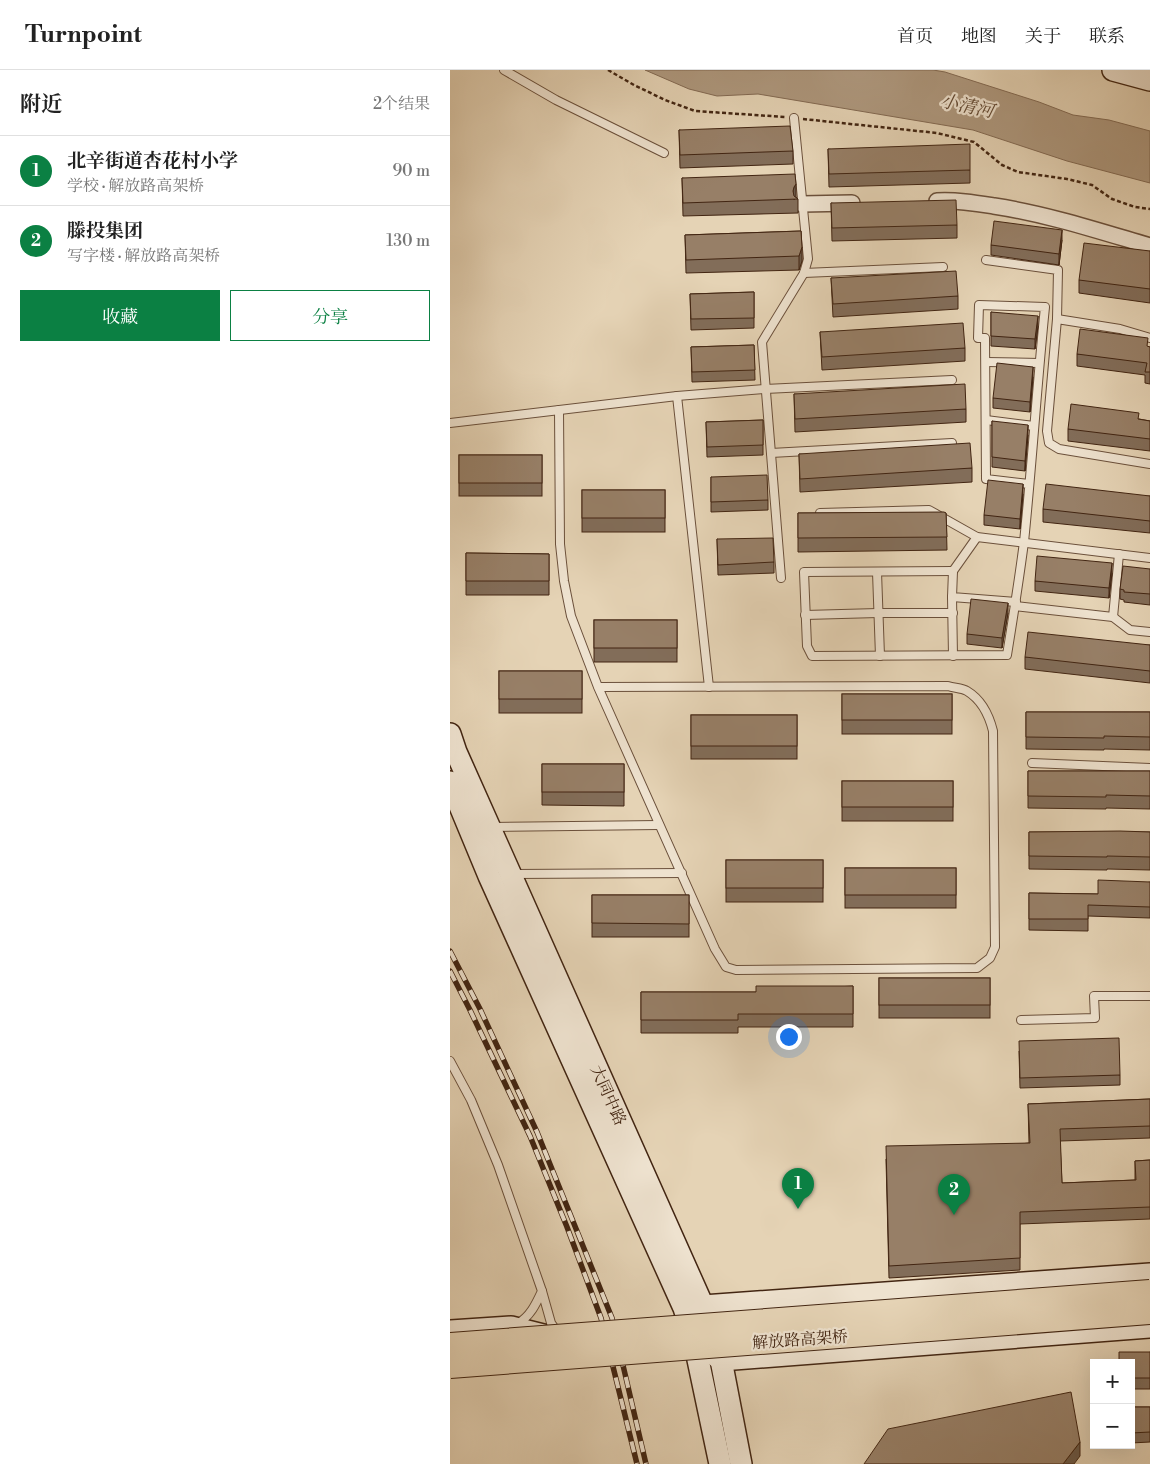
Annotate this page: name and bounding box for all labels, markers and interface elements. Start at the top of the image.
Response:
text: Turnpoint [25,20,142,50]
text: 首页 [897,25,933,48]
text: 地图 [961,25,997,48]
text: 关于 [1025,25,1061,48]
text: 联系 [1089,25,1125,48]
water label: 小清河 [938,90,999,124]
text: 附近 [20,92,62,118]
text: 2个结果 [373,94,430,114]
text: 北辛街道杏花村小学 [67,149,238,173]
text: 1 [32,161,40,181]
text: 90 m [392,161,430,181]
text: 学校 · 解放路高架桥 [67,176,204,196]
text: 滕投集团 [67,219,143,243]
text: 2 [31,231,41,251]
text: 130 m [386,231,430,251]
text: 写字楼 · 解放路高架桥 [67,246,220,266]
button: 收藏 [20,290,220,341]
button: 分享 [230,290,430,341]
your location [776,1024,802,1050]
street label: 大同中路 [586,1062,630,1129]
pin: 1 [782,1168,814,1209]
pin: 2 [938,1174,970,1215]
street label: 解放路高架桥 [751,1327,849,1353]
map controls [1090,1359,1135,1449]
button: + [1090,1359,1135,1404]
button: − [1090,1404,1135,1449]

